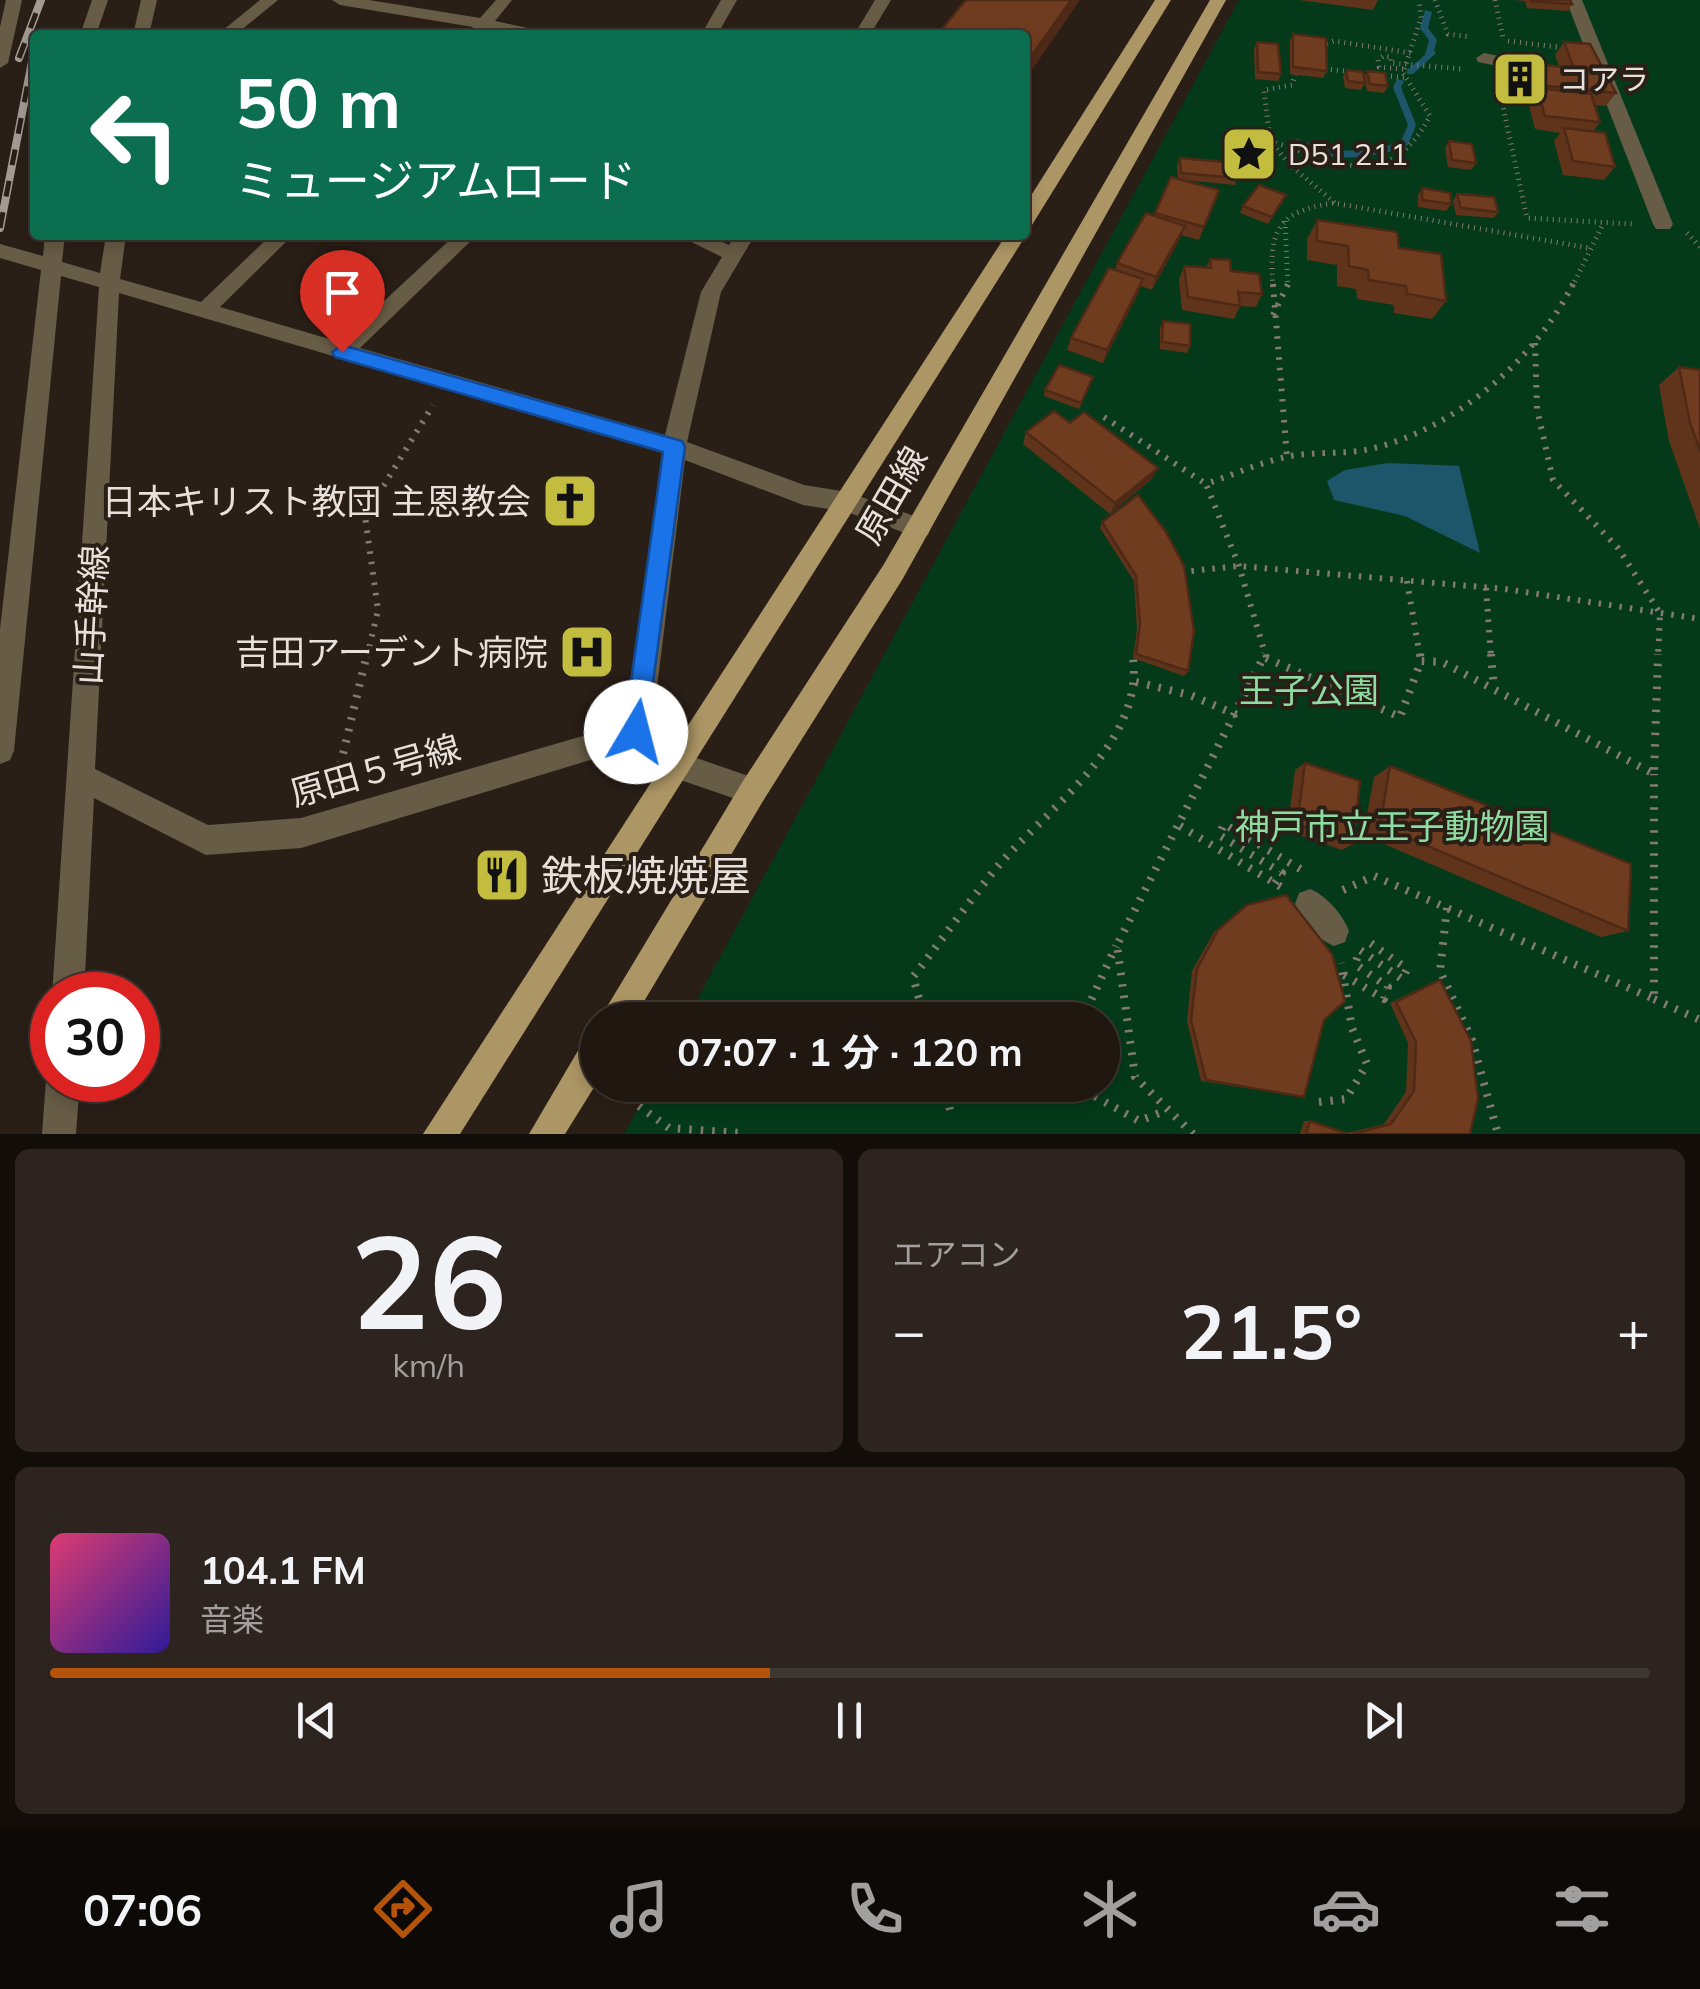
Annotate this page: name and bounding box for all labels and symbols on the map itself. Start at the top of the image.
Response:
building icon: コアラ [1490,49,1550,109]
place label: コアラ [1559,60,1649,98]
place icon: D51 211 [1219,124,1279,184]
place label: D51 211 [1288,135,1408,173]
pin [300,250,385,353]
street label: 原田線 [846,439,936,551]
church icon: 日本キリスト教団 主恩教会 [540,471,600,531]
place label: 日本キリスト教団 主恩教会 [102,479,531,523]
street label: 山手幹線 [65,544,117,686]
hospital icon: 吉田アーデント病院 [557,622,617,682]
place label: 吉田アーデント病院 [235,630,548,674]
park label: 王子公園 [1239,668,1379,712]
position arrow [584,680,688,784]
street label: 原田５号線 [285,725,465,815]
park label: 神戸市立王子動物園 [1234,804,1550,848]
restaurant icon: 鉄板焼焼屋 [472,845,532,905]
place label: 鉄板焼焼屋 [541,849,751,902]
speed limit sign: 30 [30,972,160,1102]

